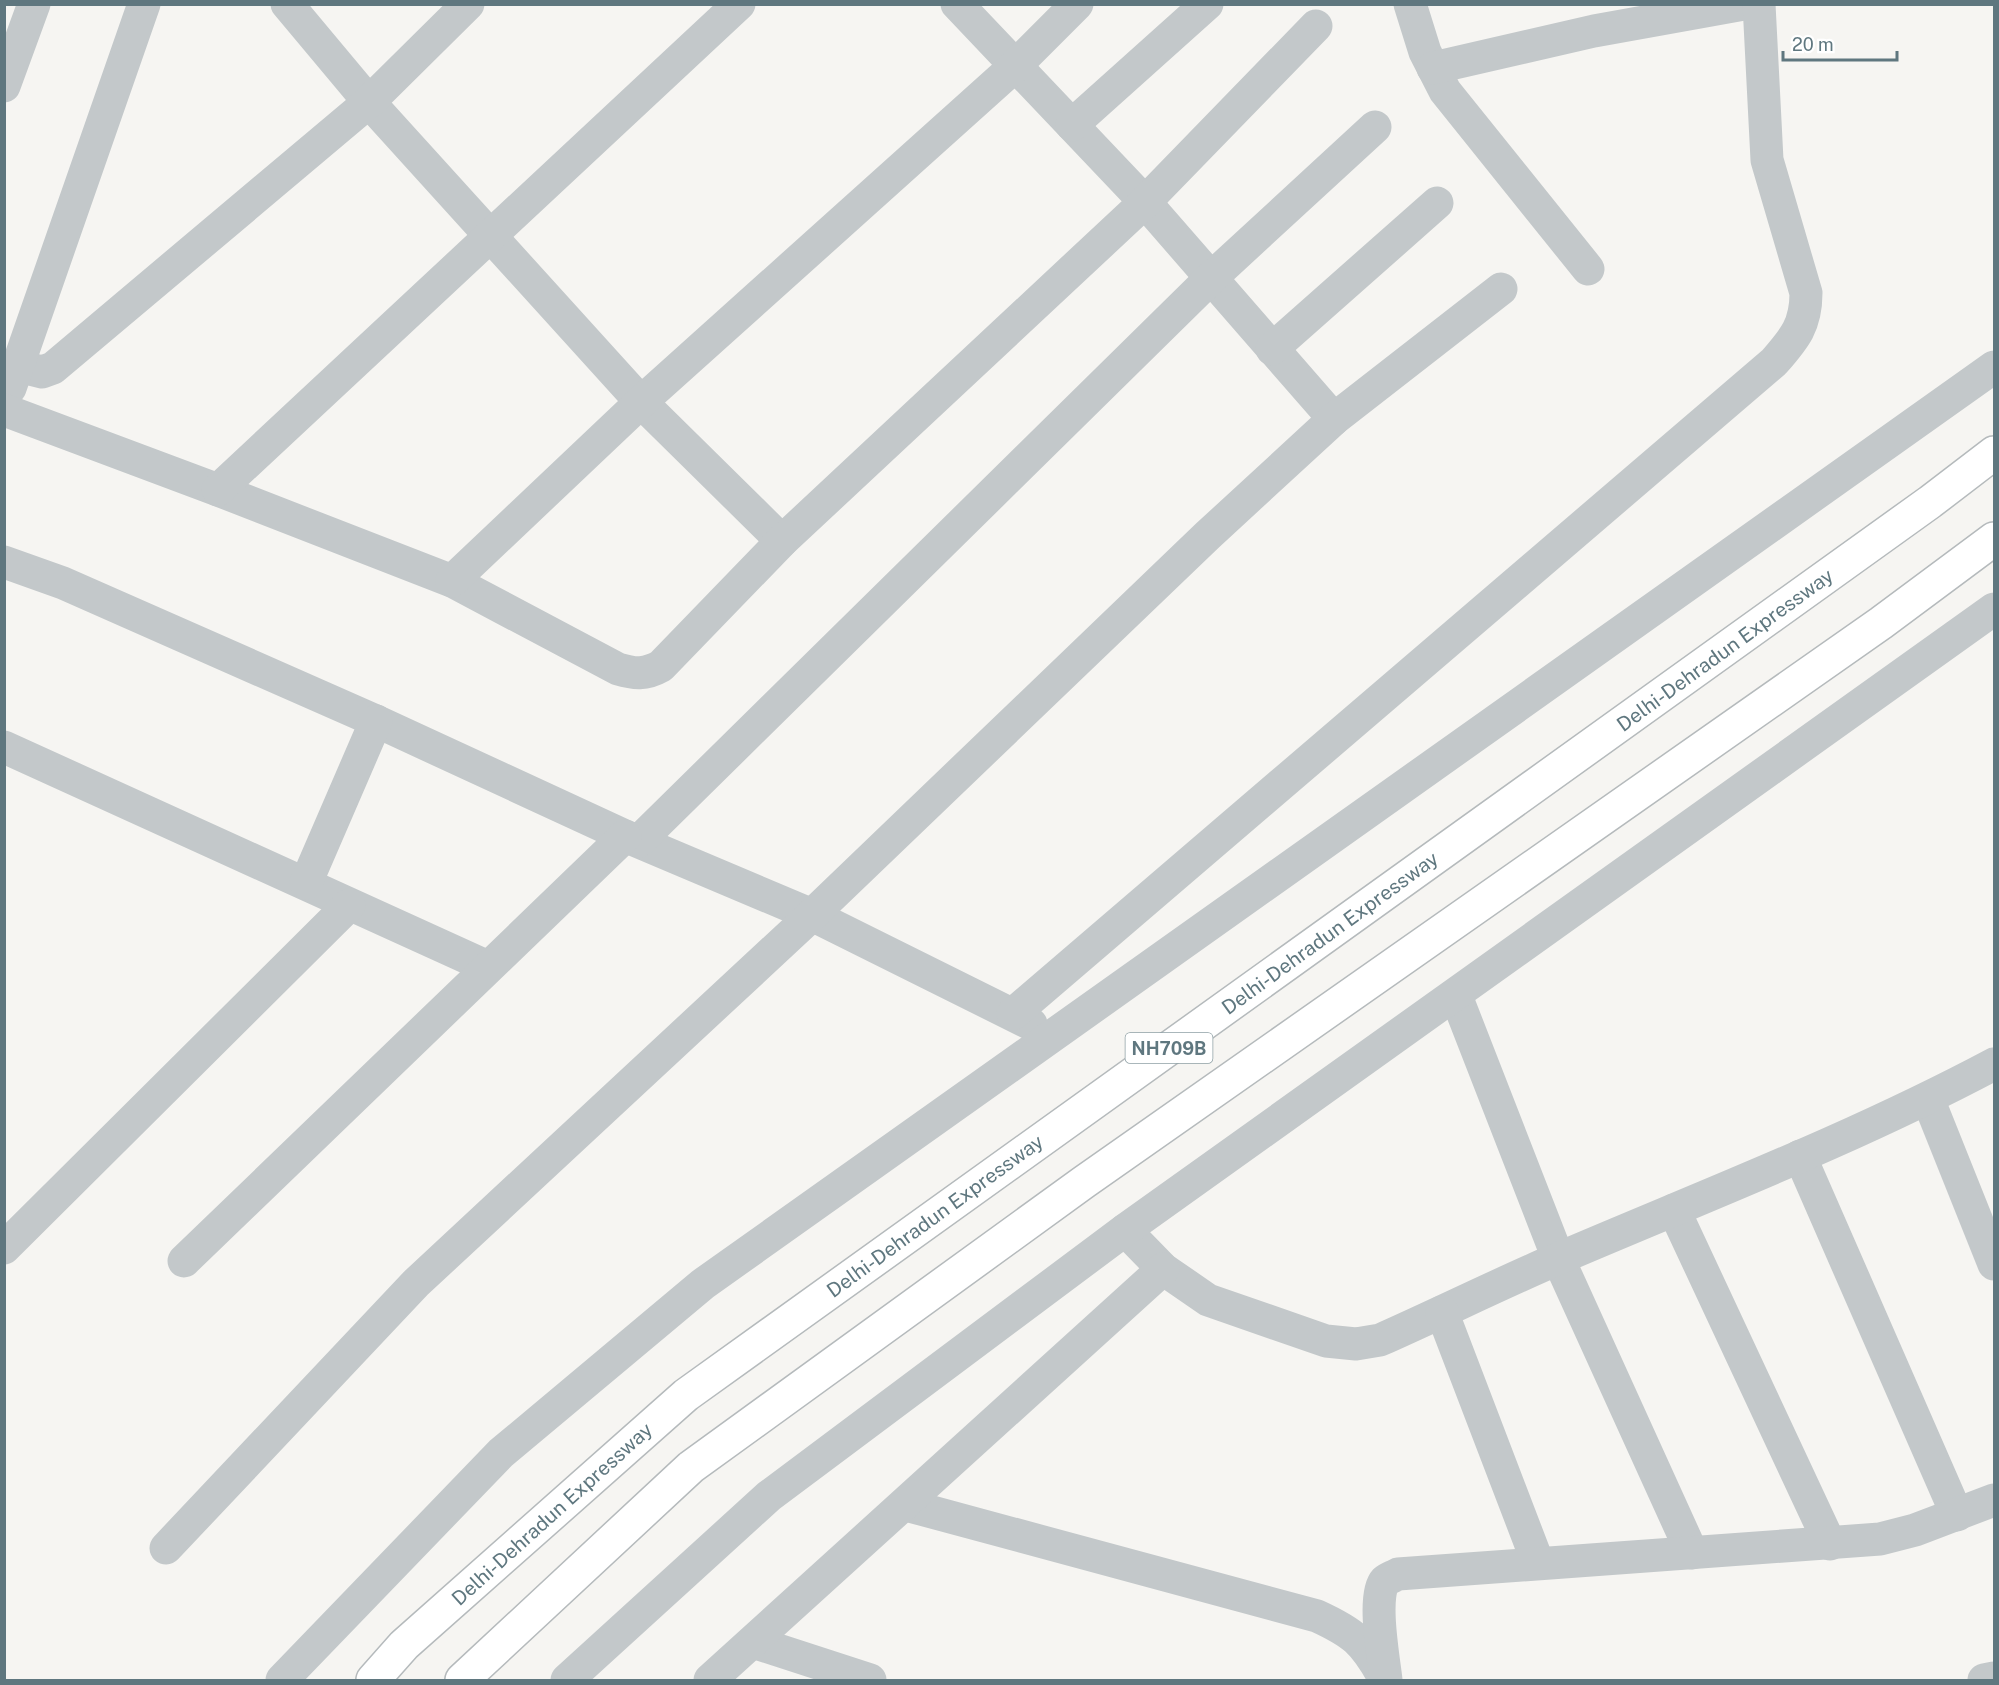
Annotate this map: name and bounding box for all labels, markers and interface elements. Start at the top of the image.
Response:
scale bar [1783,24,1897,62]
text: 20 m [1792,34,1834,55]
street label: Delhi-Dehradun Expressway [1612,563,1838,737]
street label: Delhi-Dehradun Expressway [1217,846,1443,1020]
road number: NH709B [1126,1033,1212,1063]
street label: Delhi-Dehradun Expressway [822,1129,1048,1303]
street label: Delhi-Dehradun Expressway [447,1417,658,1611]

